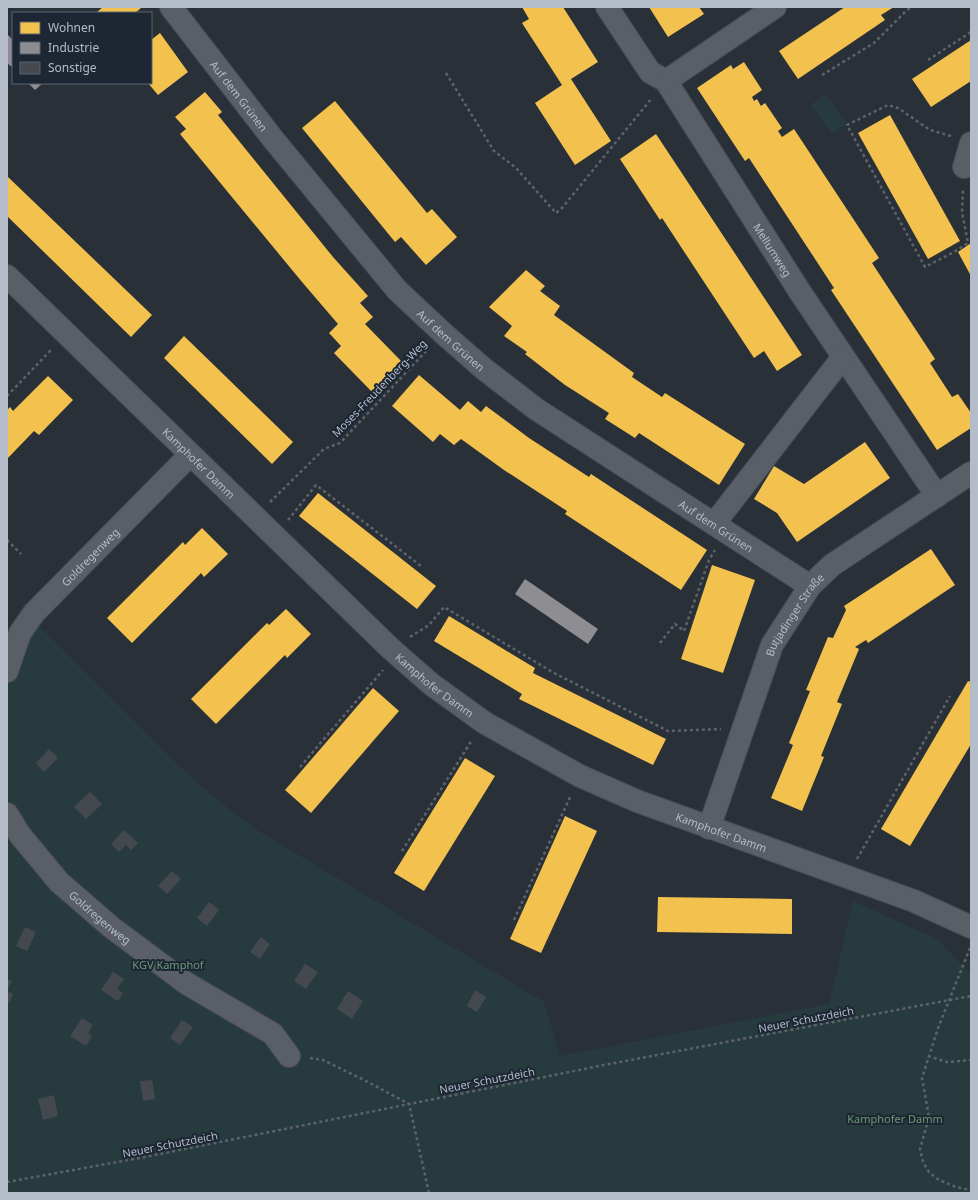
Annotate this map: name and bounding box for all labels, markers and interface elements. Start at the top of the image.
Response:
legend [12,12,152,84]
text: Wohnen [48,19,95,36]
text: Industrie [48,39,99,56]
street label: Auf dem Grünen [207,57,272,134]
text: Sonstige [48,59,97,76]
street label: Mellumweg [750,220,796,279]
street label: Auf dem Grünen [414,306,488,374]
street label: Moses-Freudenberg-Weg [328,336,430,440]
street label: Kamphofer Damm [160,424,239,501]
street label: Auf dem Grünen [676,496,756,555]
street label: Goldregenweg [58,524,122,589]
street label: Butjadinger Straße [761,570,827,658]
street label: Kamphofer Damm [393,649,477,720]
street label: Kamphofer Damm [674,808,769,855]
street label: Goldregenweg [66,887,134,947]
park label: KGV Kamphof [132,957,205,972]
street label: Neuer Schutzdeich [757,1002,855,1036]
street label: Neuer Schutzdeich [438,1063,536,1097]
park label: Kamphofer Damm [847,1111,943,1126]
street label: Neuer Schutzdeich [121,1127,219,1161]

